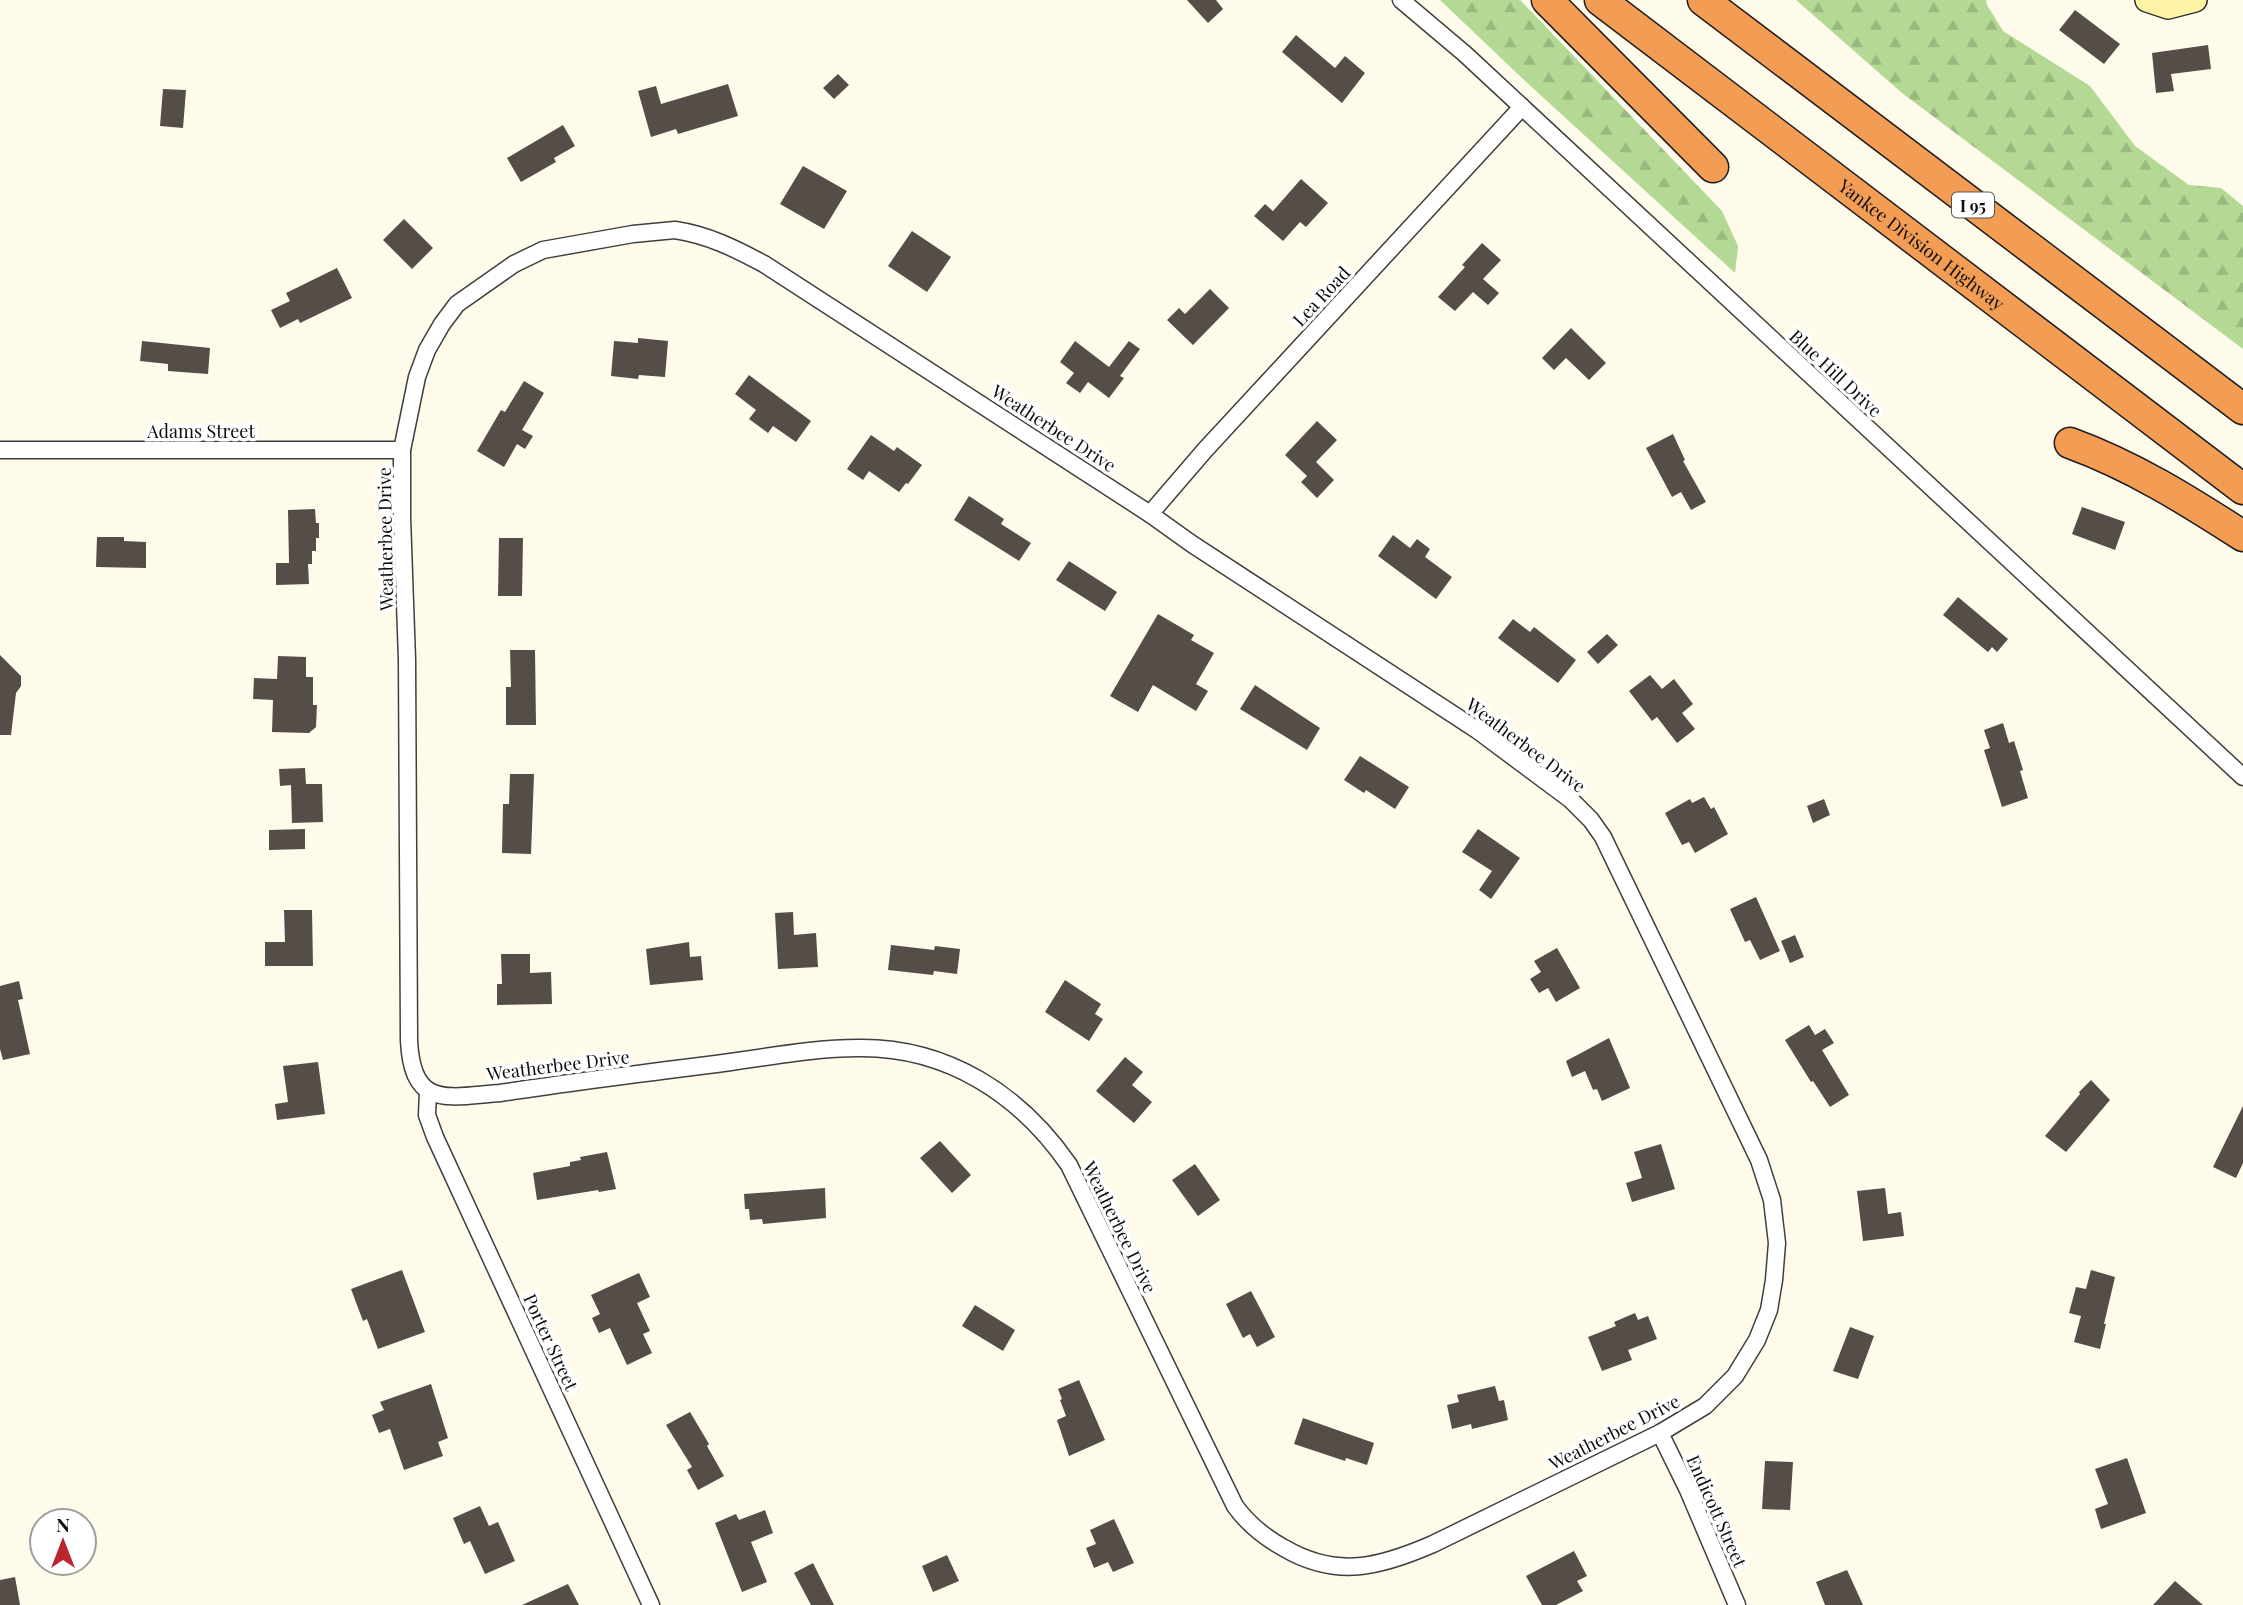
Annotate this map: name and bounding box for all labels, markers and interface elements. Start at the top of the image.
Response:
street label: Yankee Division Highway [1833,173,2010,315]
road number: I 95 [1952,192,1994,218]
street label: Lea Road [1287,260,1355,331]
street label: Blue Hill Drive [1785,324,1887,422]
street label: Weatherbee Drive [986,378,1121,477]
street label: Adams Street [146,419,255,443]
street label: Weatherbee Drive [372,467,398,612]
street label: Weatherbee Drive [1461,692,1591,798]
street label: Weatherbee Drive [484,1044,631,1086]
street label: Weatherbee Drive [1077,1156,1162,1297]
street label: Porter Street [518,1290,584,1395]
street label: Weatherbee Drive [1544,1389,1683,1476]
street label: Endicott Street [1682,1451,1753,1572]
north arrow [28,1507,98,1577]
text: N [56,1511,70,1537]

